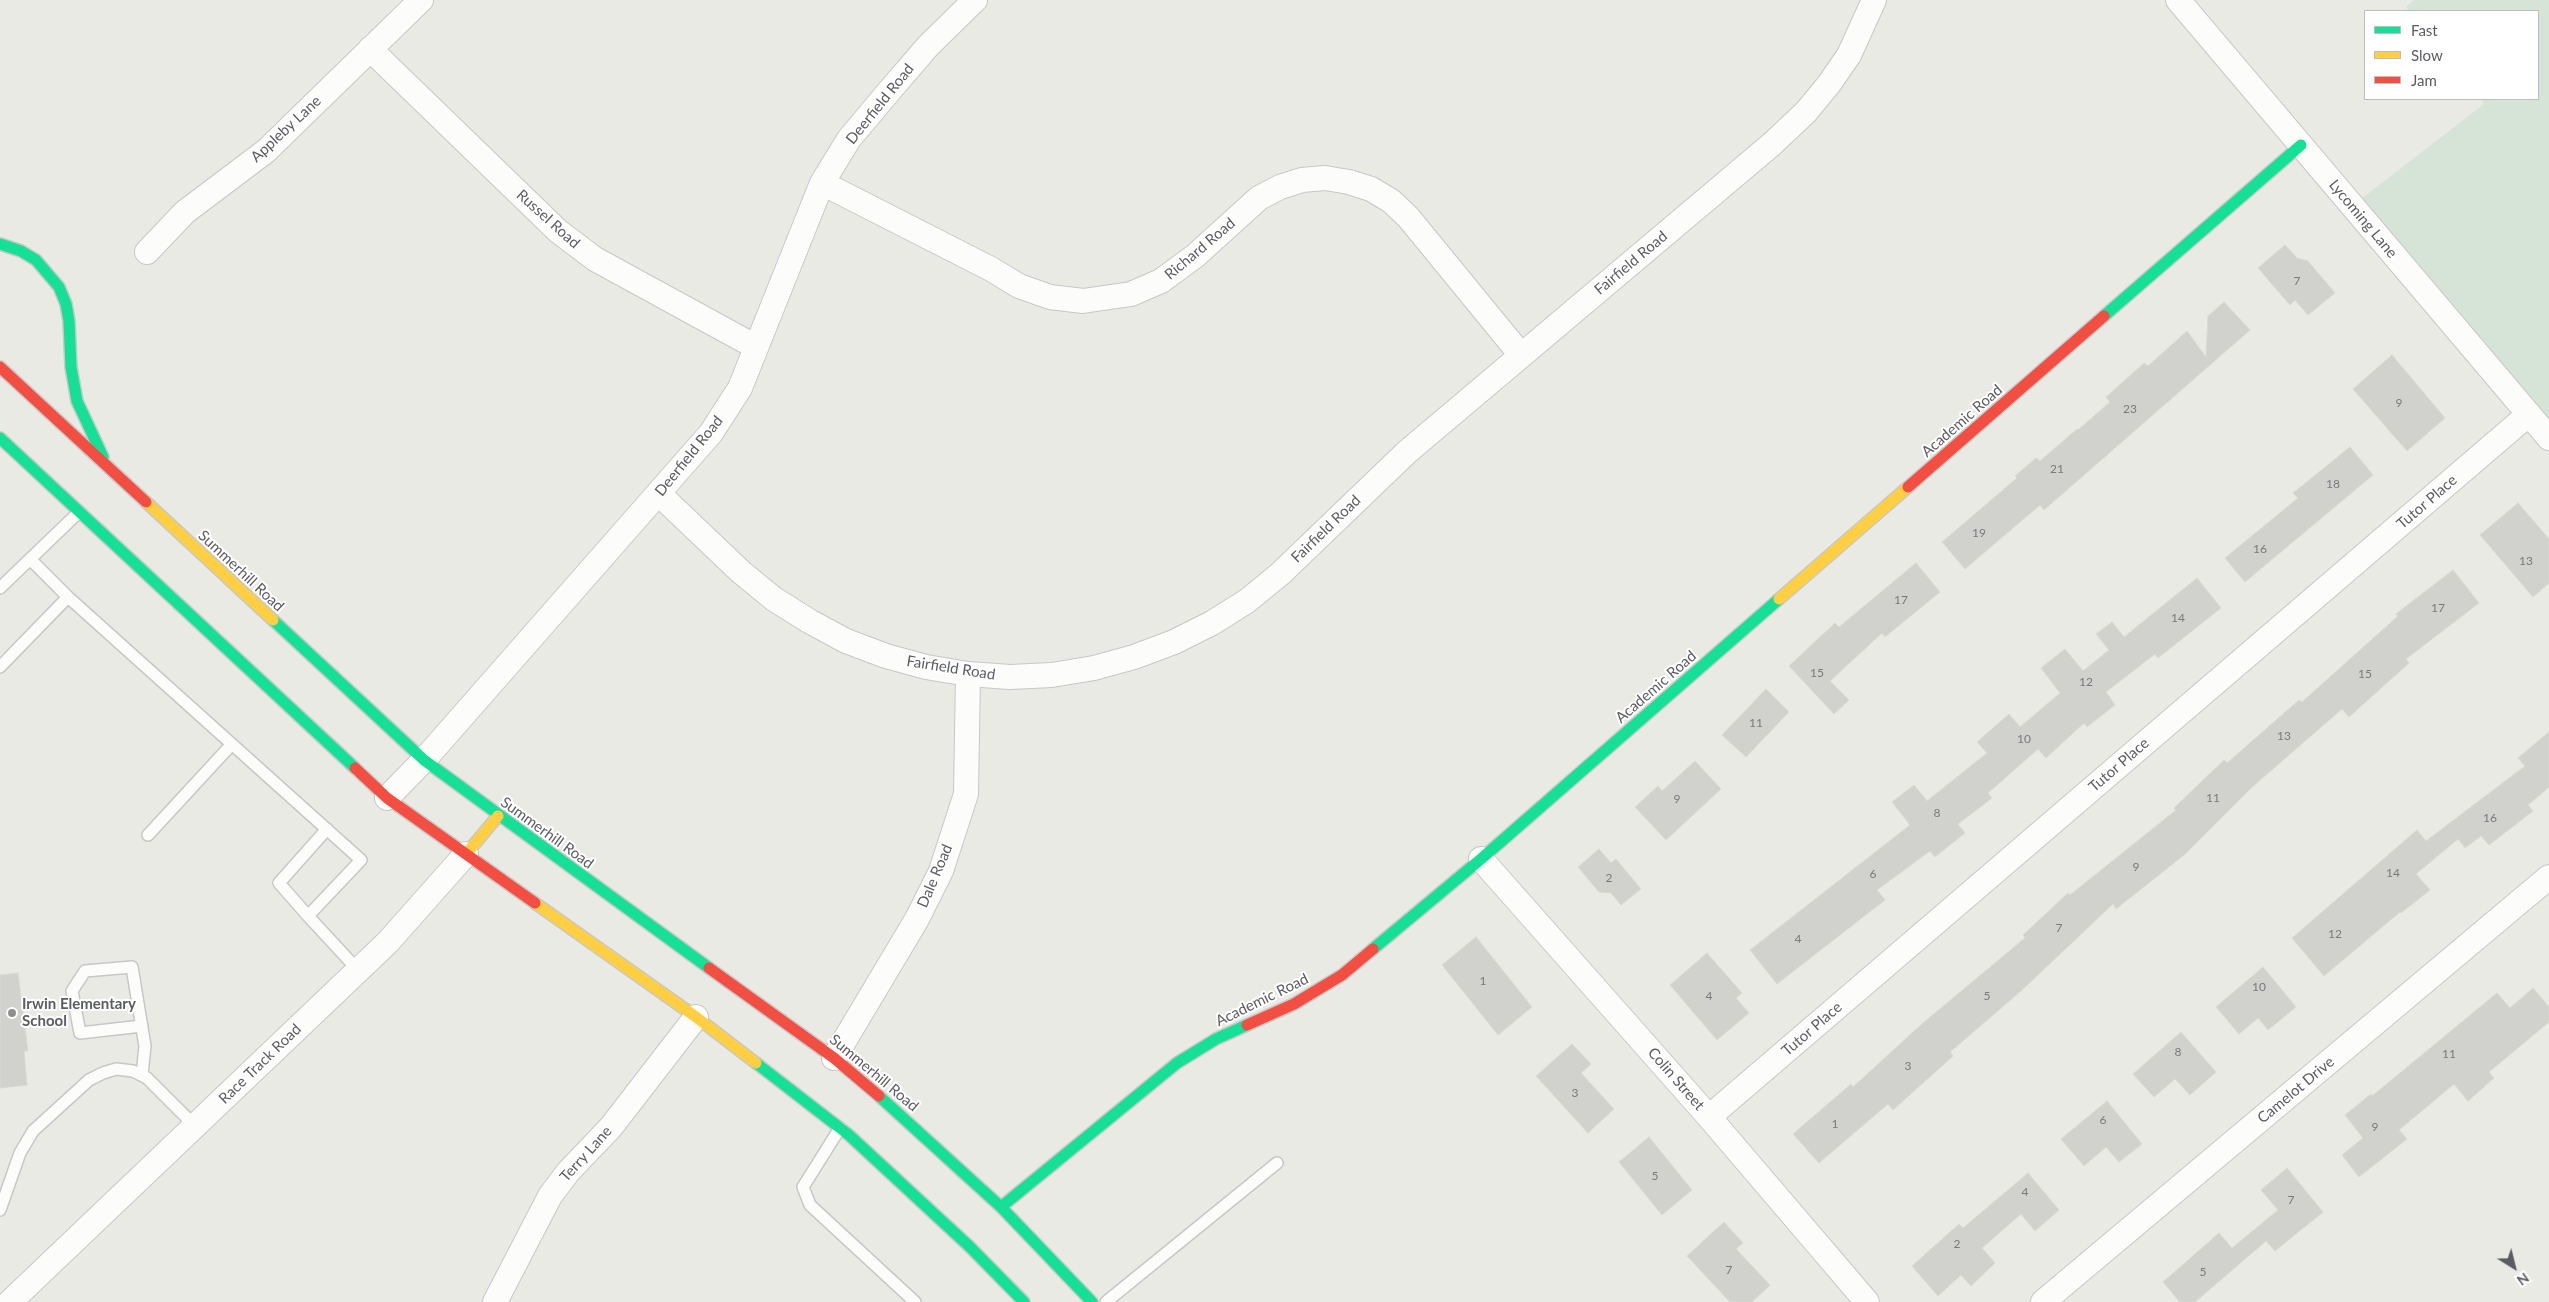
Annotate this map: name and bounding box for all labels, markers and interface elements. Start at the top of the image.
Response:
legend [2364,10,2539,100]
text: Fast [2411,21,2438,39]
text: Slow [2411,46,2443,64]
street label: Deerfield Road [842,60,918,148]
text: Jam [2411,71,2437,89]
street label: Appleby Lane [247,92,325,166]
street label: Lycoming Lane [2325,176,2401,262]
street label: Russel Road [513,186,583,252]
street label: Richard Road [1161,214,1239,284]
street label: Fairfield Road [1591,227,1671,299]
house number: 7 [2294,274,2300,288]
street label: Academic Road [1918,381,2006,461]
house number: 9 [2396,396,2402,410]
house number: 23 [2123,402,2137,416]
street label: Deerfield Road [651,412,727,500]
house number: 21 [2050,462,2064,476]
street label: Tutor Place [2393,471,2461,533]
house number: 18 [2326,477,2340,491]
street label: Fairfield Road [1288,491,1364,567]
house number: 19 [1972,526,1986,540]
street label: Summerhill Road [194,527,288,615]
house number: 16 [2253,542,2267,556]
house number: 13 [2519,554,2533,568]
house number: 17 [1894,593,1908,607]
house number: 17 [2431,601,2445,615]
house number: 14 [2171,611,2185,625]
street label: Academic Road [1612,647,1700,727]
street label: Fairfield Road [905,652,997,684]
house number: 15 [1810,666,1824,680]
house number: 15 [2358,667,2372,681]
house number: 12 [2079,675,2093,689]
house number: 11 [1749,716,1763,730]
house number: 13 [2277,729,2291,743]
house number: 10 [2017,732,2031,746]
street label: Tutor Place [2085,734,2153,796]
house number: 11 [2206,791,2220,805]
house number: 9 [1674,792,1680,806]
street label: Summerhill Road [497,793,597,873]
house number: 8 [1934,806,1940,820]
house number: 16 [2483,811,2497,825]
street label: Dale Road [914,842,956,910]
house number: 9 [2133,860,2139,874]
house number: 14 [2386,866,2400,880]
house number: 6 [1870,867,1876,881]
house number: 2 [1606,871,1612,885]
house number: 7 [2056,921,2062,935]
house number: 12 [2328,927,2342,941]
house number: 4 [1795,932,1801,946]
street label: Academic Road [1213,970,1311,1030]
house number: 1 [1480,974,1486,988]
house number: 10 [2252,980,2266,994]
house number: 4 [1706,989,1712,1003]
house number: 5 [1984,989,1990,1003]
place label: Irwin Elementary School [22,995,136,1030]
street label: Tutor Place [1778,998,1846,1060]
marker: Irwin Elementary School [6,1007,18,1019]
street label: Race Track Road [215,1020,305,1108]
street label: Summerhill Road [826,1031,922,1115]
street label: Colin Street [1644,1044,1708,1114]
house number: 8 [2175,1045,2181,1059]
house number: 11 [2442,1047,2456,1061]
street label: Camelot Drive [2254,1053,2338,1127]
house number: 3 [1905,1059,1911,1073]
house number: 3 [1572,1086,1578,1100]
house number: 6 [2100,1113,2106,1127]
house number: 1 [1832,1117,1838,1131]
house number: 9 [2372,1120,2378,1134]
street label: Terry Lane [556,1122,616,1186]
house number: 5 [1652,1169,1658,1183]
house number: 4 [2022,1185,2028,1199]
house number: 7 [2288,1193,2294,1207]
house number: 2 [1954,1237,1960,1251]
north arrow [2489,1242,2539,1292]
house number: 7 [1726,1263,1732,1277]
house number: 5 [2200,1265,2206,1279]
text: N [2514,1269,2532,1290]

